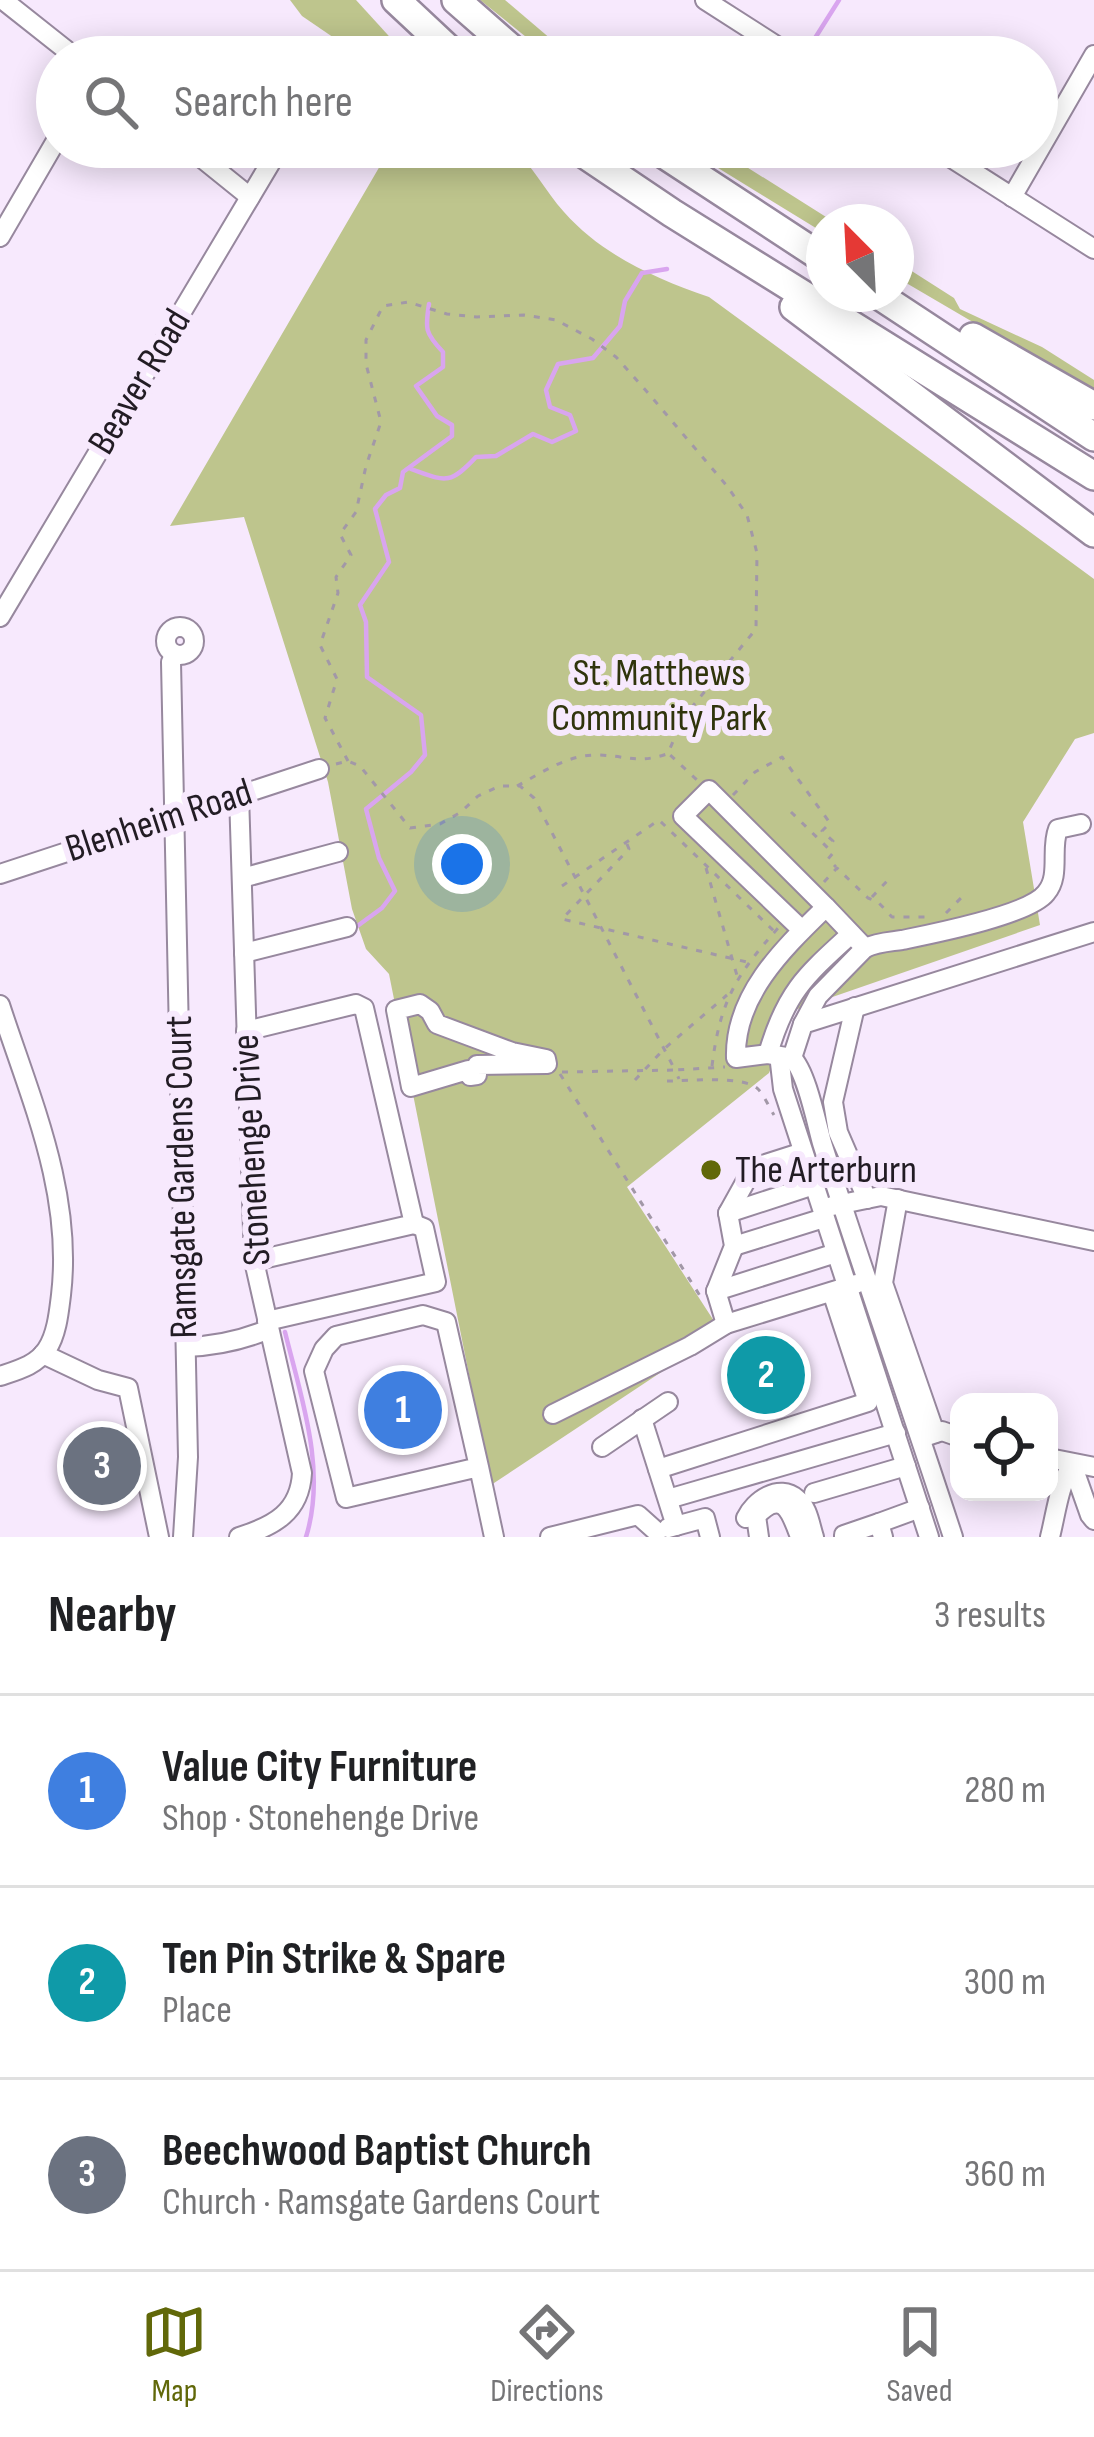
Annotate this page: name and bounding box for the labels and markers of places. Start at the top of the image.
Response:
place label: The Arterburn [735,1147,917,1194]
marker: The Arterburn [698,1157,724,1183]
pin: 2 [727,1330,805,1420]
pin: 1 [364,1365,442,1455]
pin: 3 [63,1421,141,1511]

